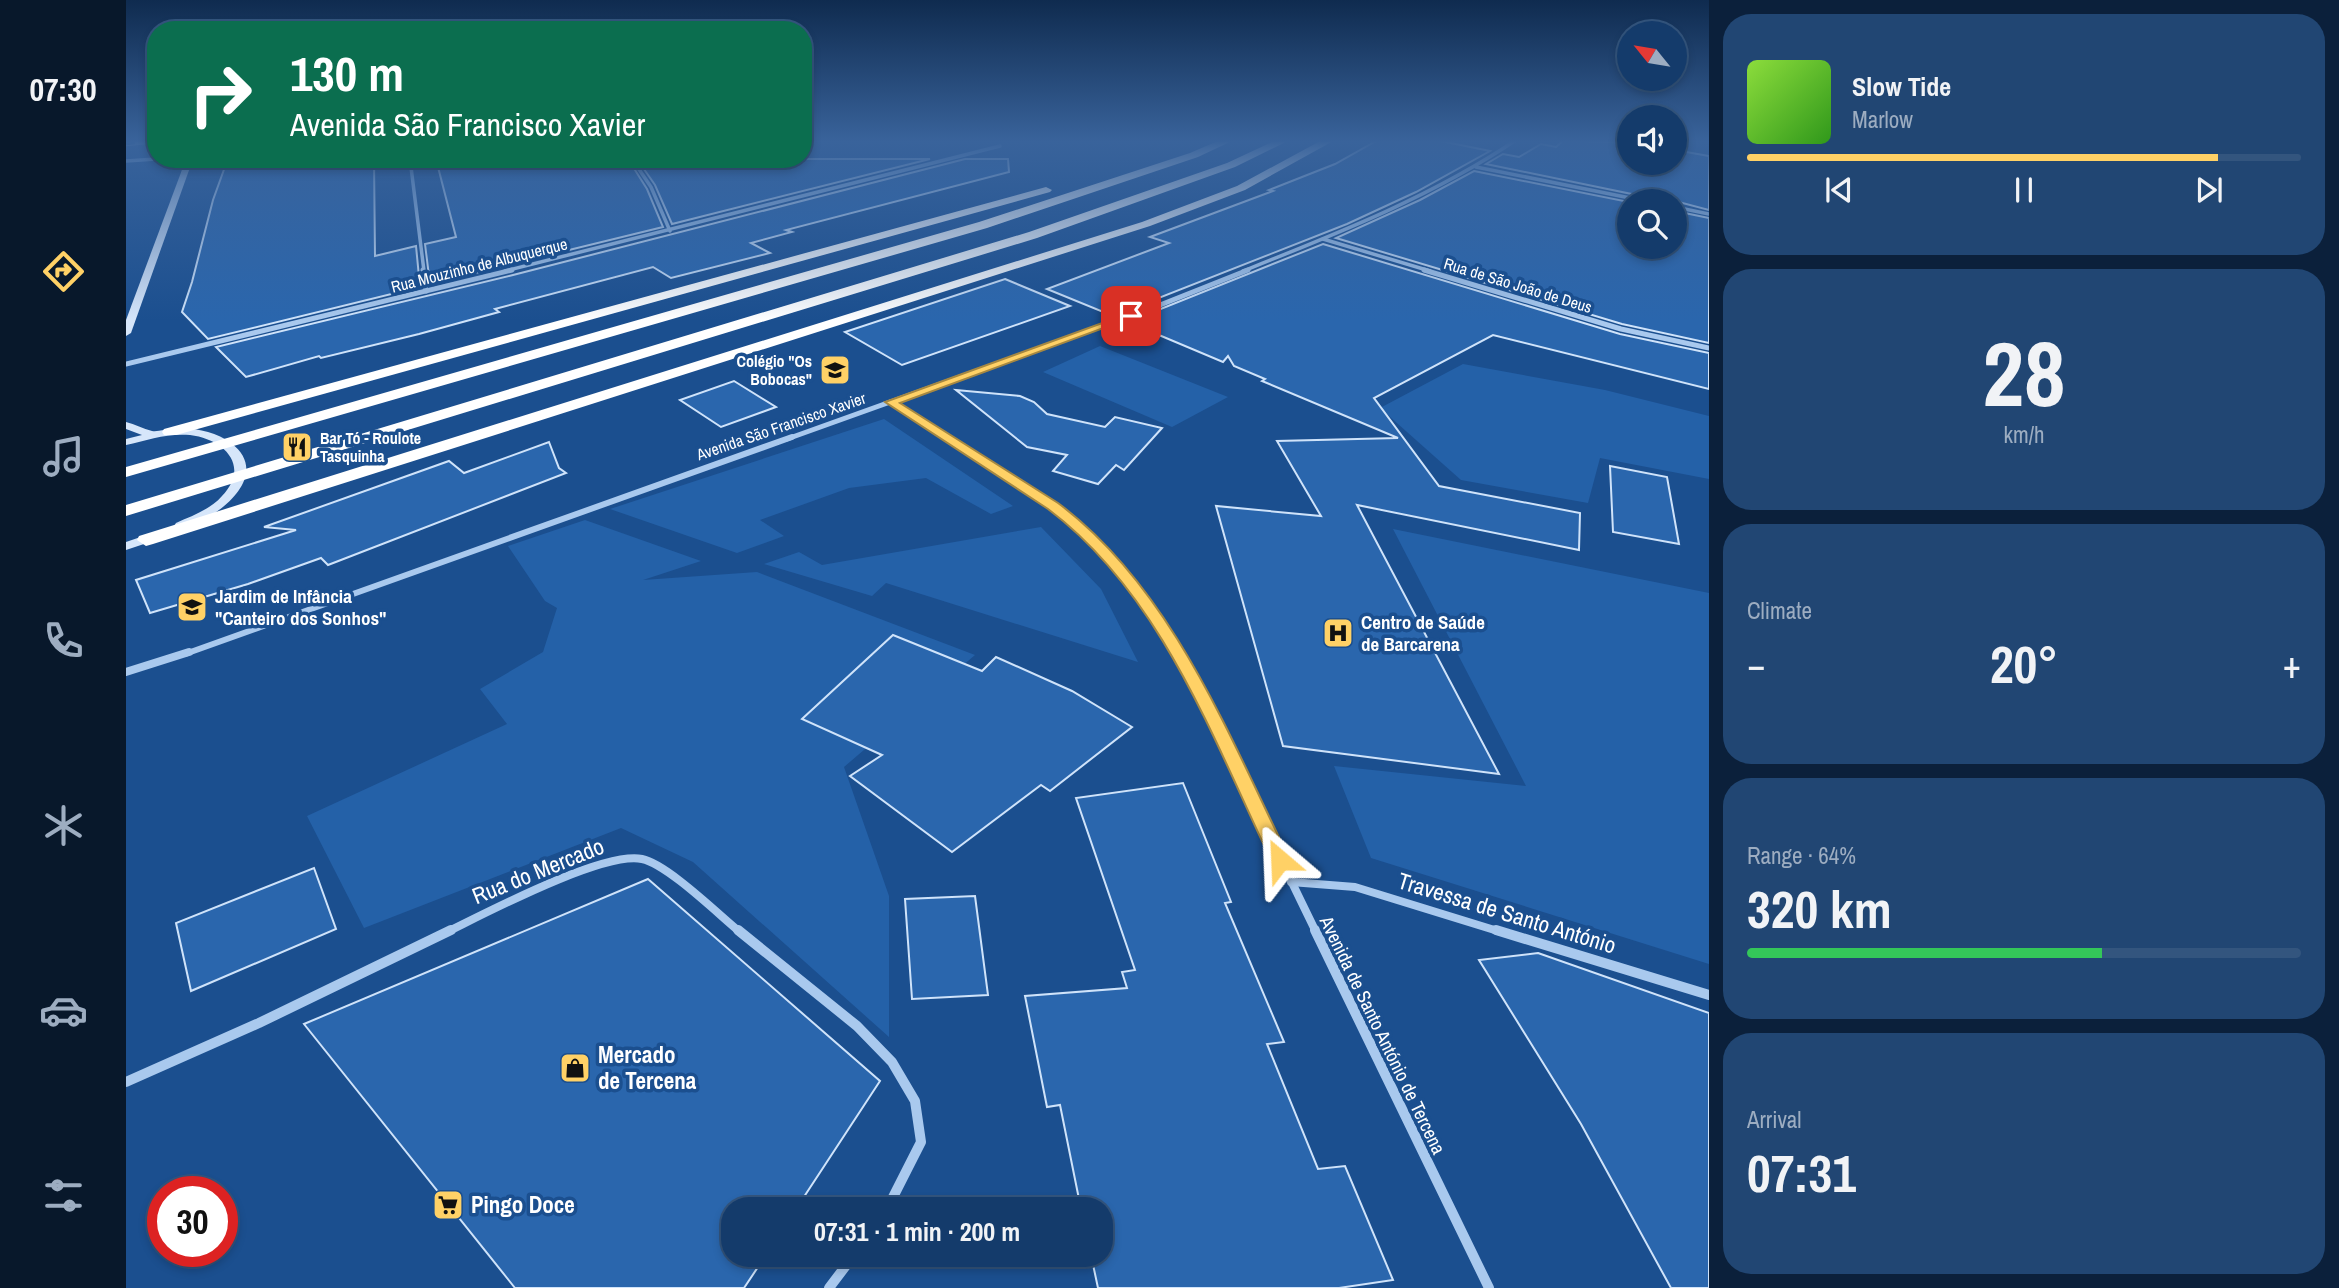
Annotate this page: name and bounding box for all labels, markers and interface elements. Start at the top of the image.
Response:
north arrow [1617,21,1687,91]
map controls [1617,21,1687,259]
text: 130 m [290,40,404,106]
icon: right [175,49,266,140]
text: 07:30 [29,68,97,111]
text: Slow Tide [1852,69,1951,104]
text: Avenida São Francisco Xavier [290,103,645,146]
text: Marlow [1852,104,1913,135]
button: sound [1617,105,1687,175]
icon: previous [1820,171,1858,209]
icon: pause [2005,171,2043,209]
icon: next [2190,171,2228,209]
button: search [1617,189,1687,259]
street label: Rua Mouzinho de Albuquerque [389,232,569,298]
icon: directions [39,247,88,296]
street label: Rua de São João de Deus [1441,252,1595,318]
pin [1101,286,1161,346]
icon: arrive [1112,297,1150,335]
text: 28 [1983,312,2066,434]
place label: Colégio "Os Bobocas" [737,350,812,390]
school or university icon: Colégio "Os Bobocas" [818,353,852,387]
street label: Avenida São Francisco Xavier [693,386,869,466]
text: km/h [2004,419,2044,450]
place label: Bar Tó - Roulote Tasquinha [320,427,421,467]
restaurant icon: Bar Tó - Roulote Tasquinha [280,430,314,464]
icon: music [39,432,88,481]
place label: Jardim de Infância "Canteiro dos Sonhos" [215,583,386,631]
school or university icon: Jardim de Infância "Canteiro dos Sonhos" [175,590,209,624]
text: Climate [1747,595,1812,626]
place label: Centro de Saúde de Barcarena [1361,609,1485,657]
icon: phone [39,616,88,665]
hospital icon: Centro de Saúde de Barcarena [1321,616,1355,650]
text: 20° [1990,629,2058,699]
text: − [1747,639,1765,690]
text: + [2283,639,2301,690]
icon: climate [39,801,88,850]
position arrow [1243,823,1317,897]
street label: Rua do Mercado [467,830,608,911]
text: Range · 64% [1747,840,1856,871]
street label: Travessa de Santo António [1394,865,1620,961]
text: 320 km [1747,874,1892,944]
street label: Avenida de Santo António de Tercena [1313,911,1452,1159]
icon: car [39,986,88,1035]
place label: Mercado de Tercena [598,1039,697,1096]
shop icon: Mercado de Tercena [558,1051,592,1085]
text: Arrival [1747,1104,1802,1135]
text: 07:31 [1747,1138,1856,1208]
icon: filters [39,1171,88,1220]
speed limit sign: 30 [147,1176,238,1267]
supermarket icon: Pingo Doce [431,1188,465,1222]
place label: Pingo Doce [471,1189,575,1220]
text: 07:31 · 1 min · 200 m [814,1214,1020,1249]

